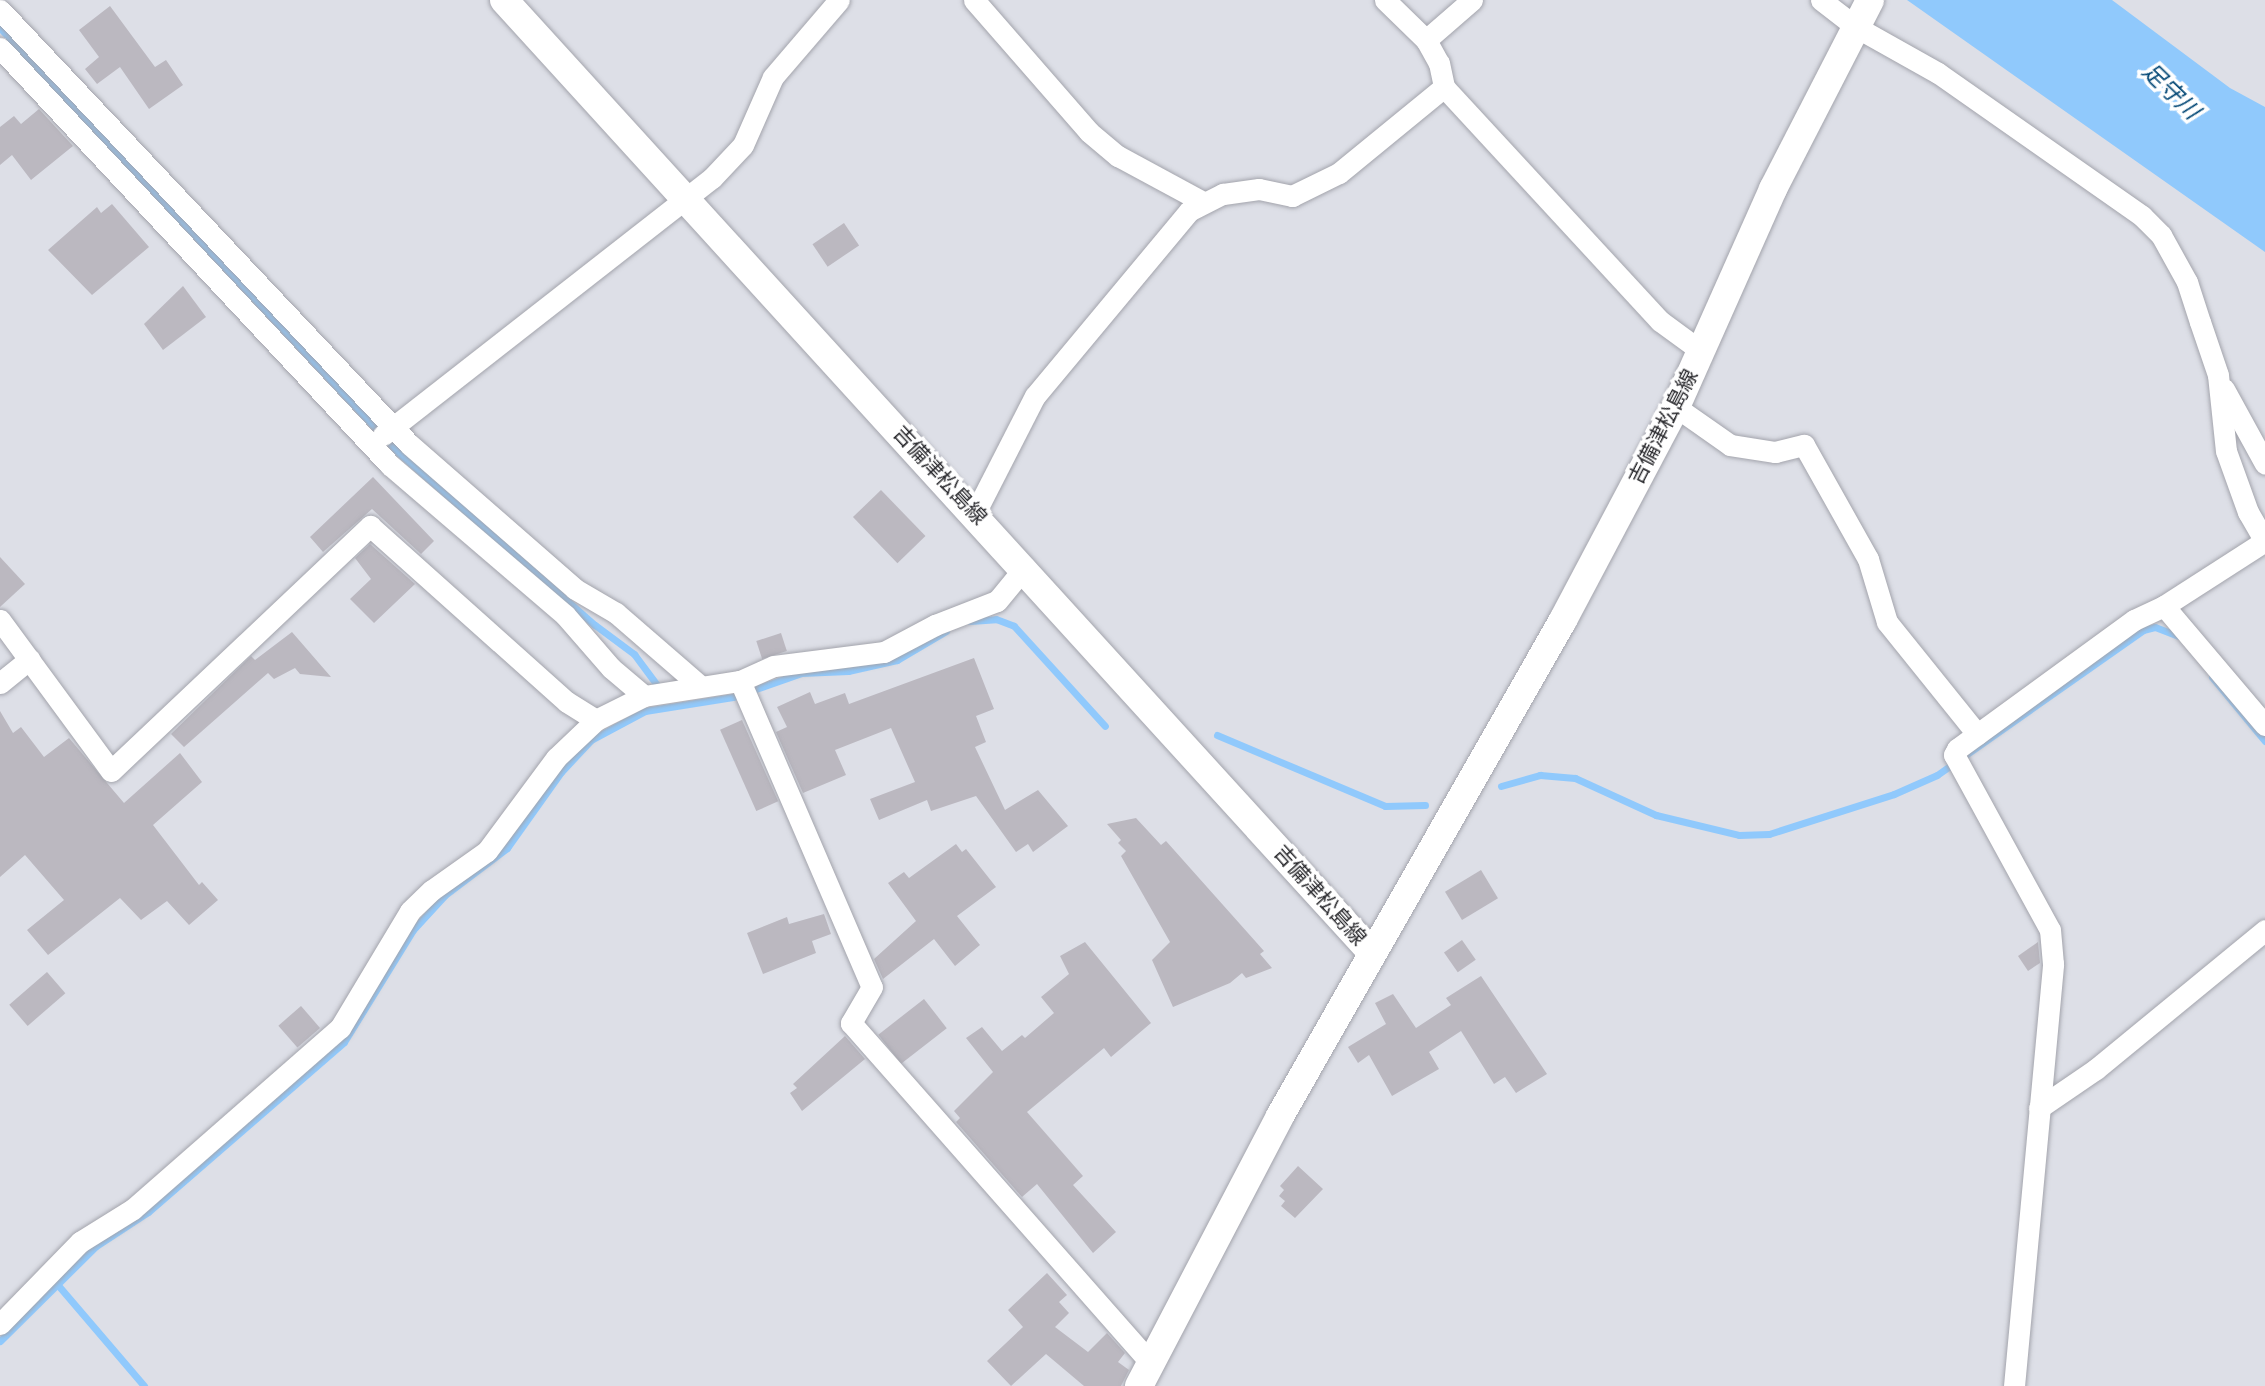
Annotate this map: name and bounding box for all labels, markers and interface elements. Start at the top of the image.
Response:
water label: 足守川 [2137,57,2205,125]
street label: 吉備津松島線 [1623,365,1703,489]
street label: 吉備津松島線 [888,420,992,530]
street label: 吉備津松島線 [1268,840,1372,950]

